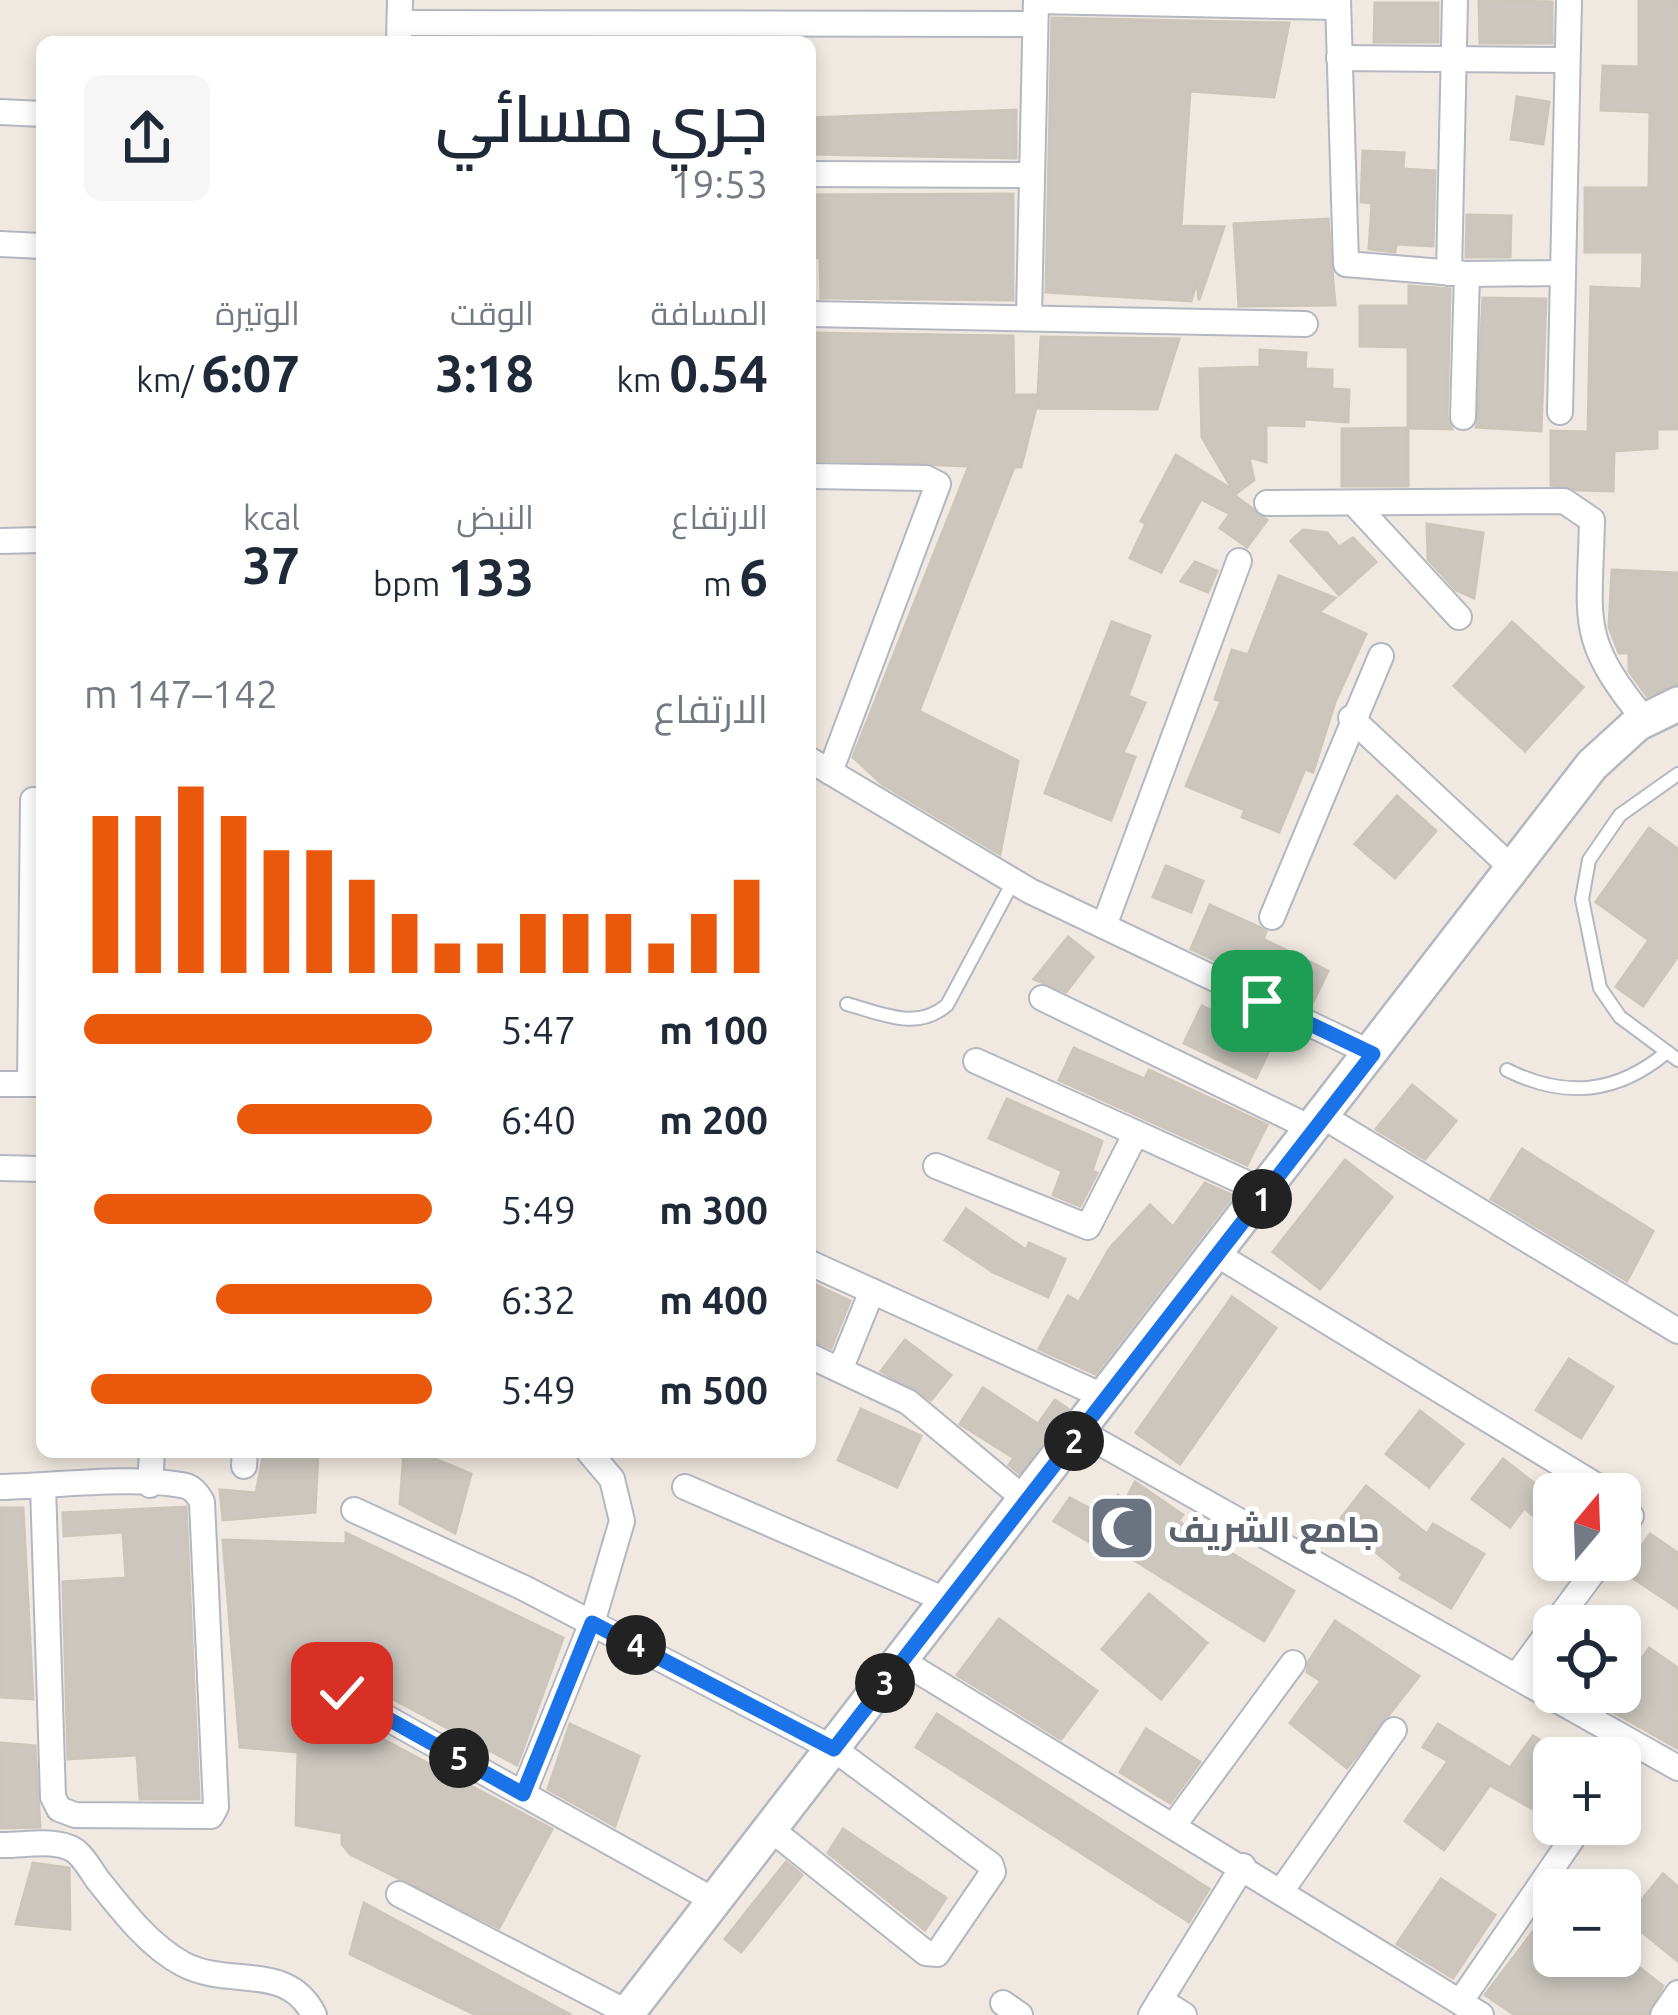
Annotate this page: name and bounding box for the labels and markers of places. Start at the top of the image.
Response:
pin [1211,950,1313,1052]
pin: 1 [1232,1169,1292,1229]
pin: 2 [1044,1411,1104,1471]
mosque icon: جامع الشريف [1087,1493,1157,1563]
place label: جامع الشريف [1168,1508,1380,1554]
pin: 4 [606,1615,666,1675]
pin [291,1642,393,1744]
pin: 3 [855,1653,915,1713]
pin: 5 [429,1728,489,1788]

